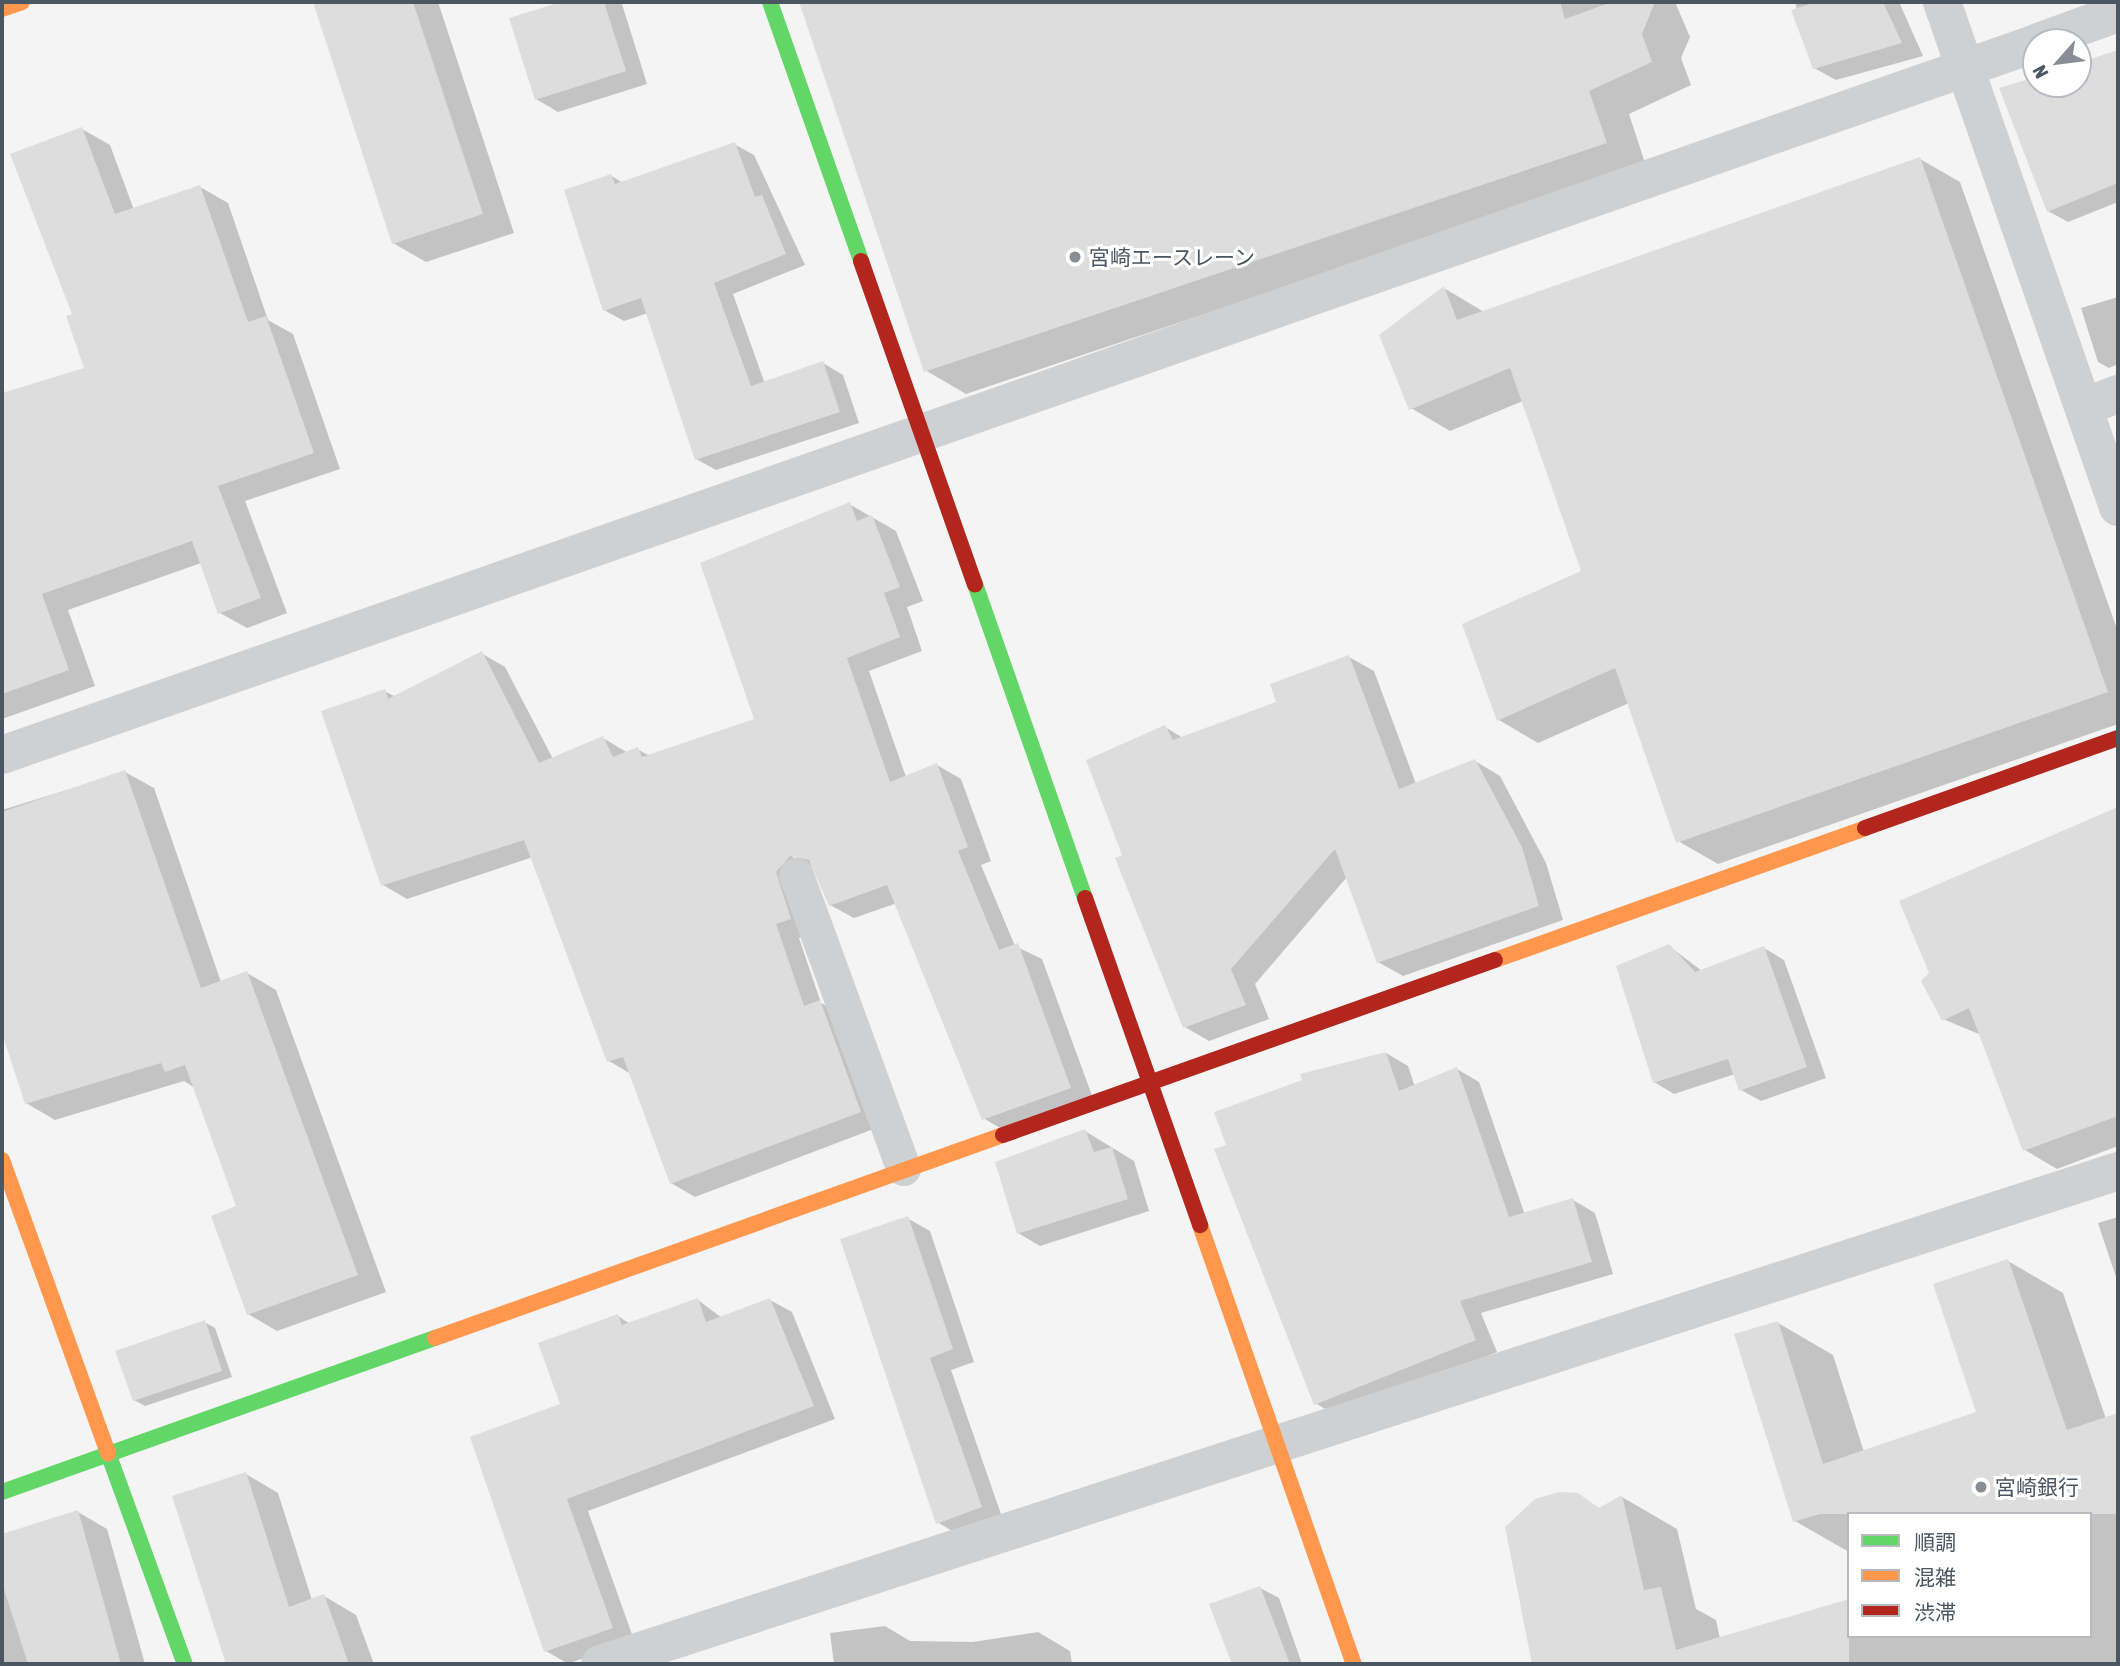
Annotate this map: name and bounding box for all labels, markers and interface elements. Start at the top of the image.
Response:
north arrow [2022,28,2092,98]
text: N [2028,62,2053,82]
place label: 宮崎エースレーン [1089,244,1257,270]
marker: 宮崎エースレーン [1067,249,1083,265]
place label: 宮崎銀行 [1995,1474,2079,1500]
marker: 宮崎銀行 [1973,1479,1989,1495]
legend [1847,1512,2092,1638]
text: 順調 [1914,1530,1956,1554]
text: 混雑 [1914,1565,1956,1589]
text: 渋滞 [1914,1600,1956,1624]

